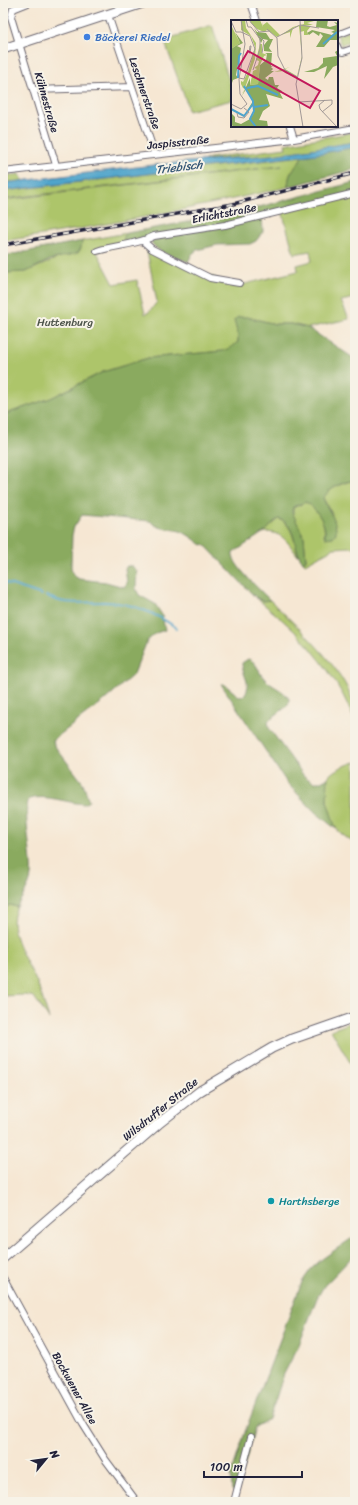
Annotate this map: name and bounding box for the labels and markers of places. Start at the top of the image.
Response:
place label: Bäckerei Riedel [95,28,171,47]
marker: Bäckerei Riedel [82,32,92,42]
place label: Harthsberge [279,1192,340,1211]
marker: Harthsberge [266,1196,276,1206]

